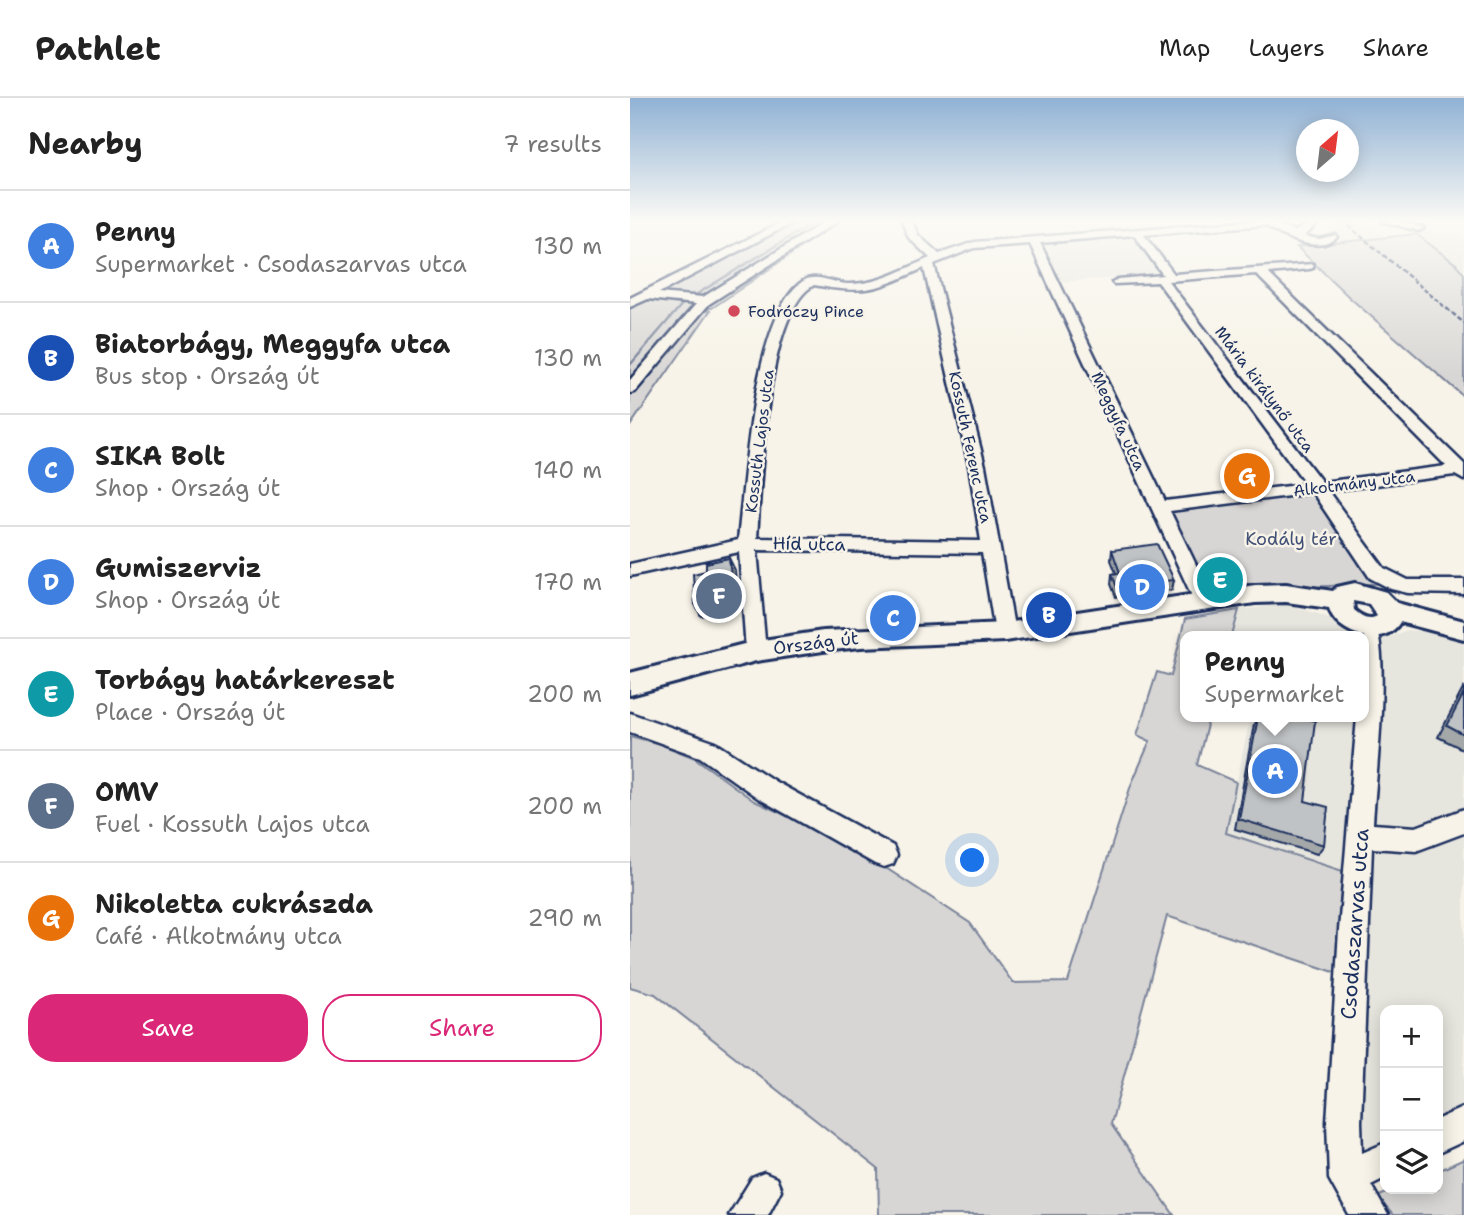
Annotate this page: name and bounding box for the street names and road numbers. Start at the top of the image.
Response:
street label: Mária királynő utca [1210,322,1319,457]
street label: Kossuth Lajos utca [740,368,779,514]
street label: Kossuth Ferenc utca [944,369,997,525]
street label: Meggyfa utca [1087,369,1151,474]
street label: Alkotmány utca [1292,466,1416,501]
street label: Híd utca [772,531,846,557]
street label: Ország út [772,626,860,660]
street label: Csodaszarvas utca [1334,828,1376,1020]

